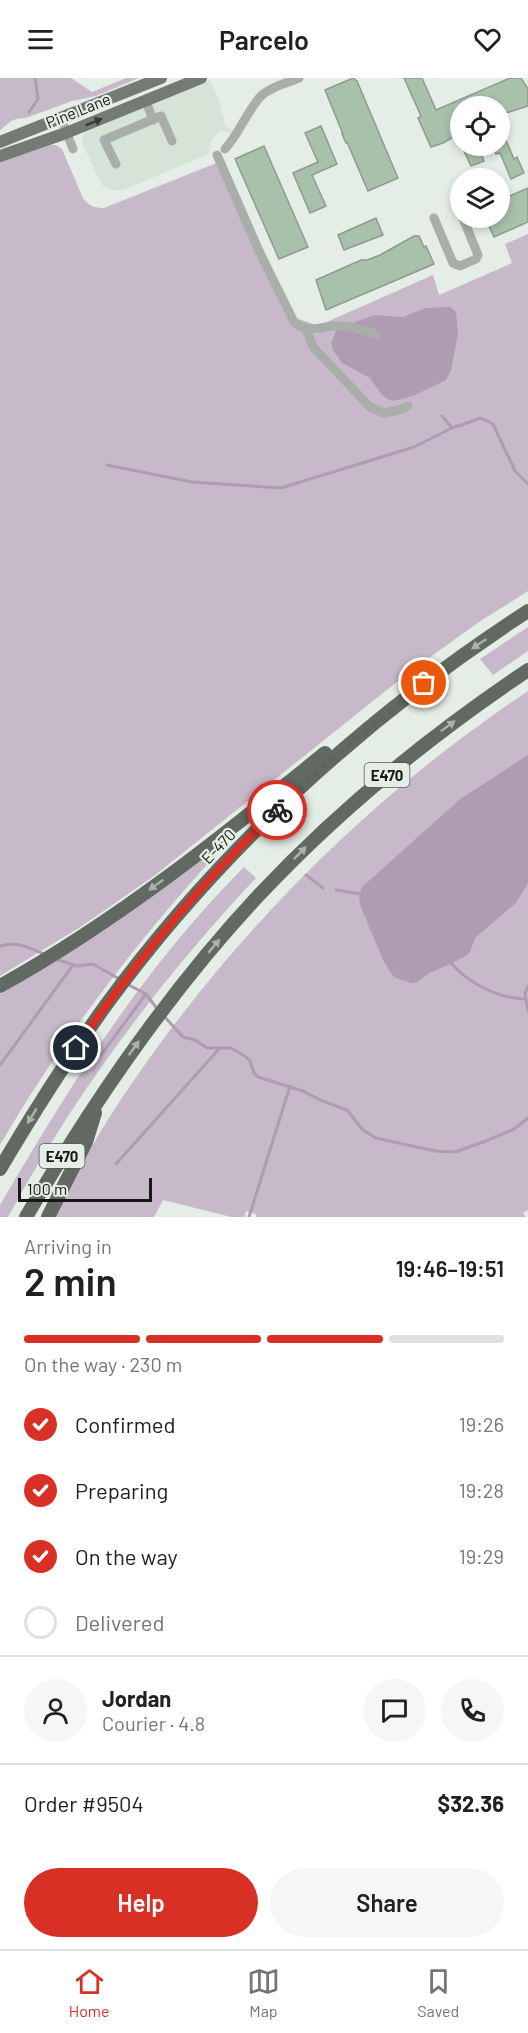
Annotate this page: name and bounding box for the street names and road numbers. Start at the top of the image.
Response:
street label: Pine Lane [43,88,113,132]
road number: E470 [364,763,410,787]
street label: E-470 [197,825,239,867]
road number: E470 [40,1144,84,1168]

